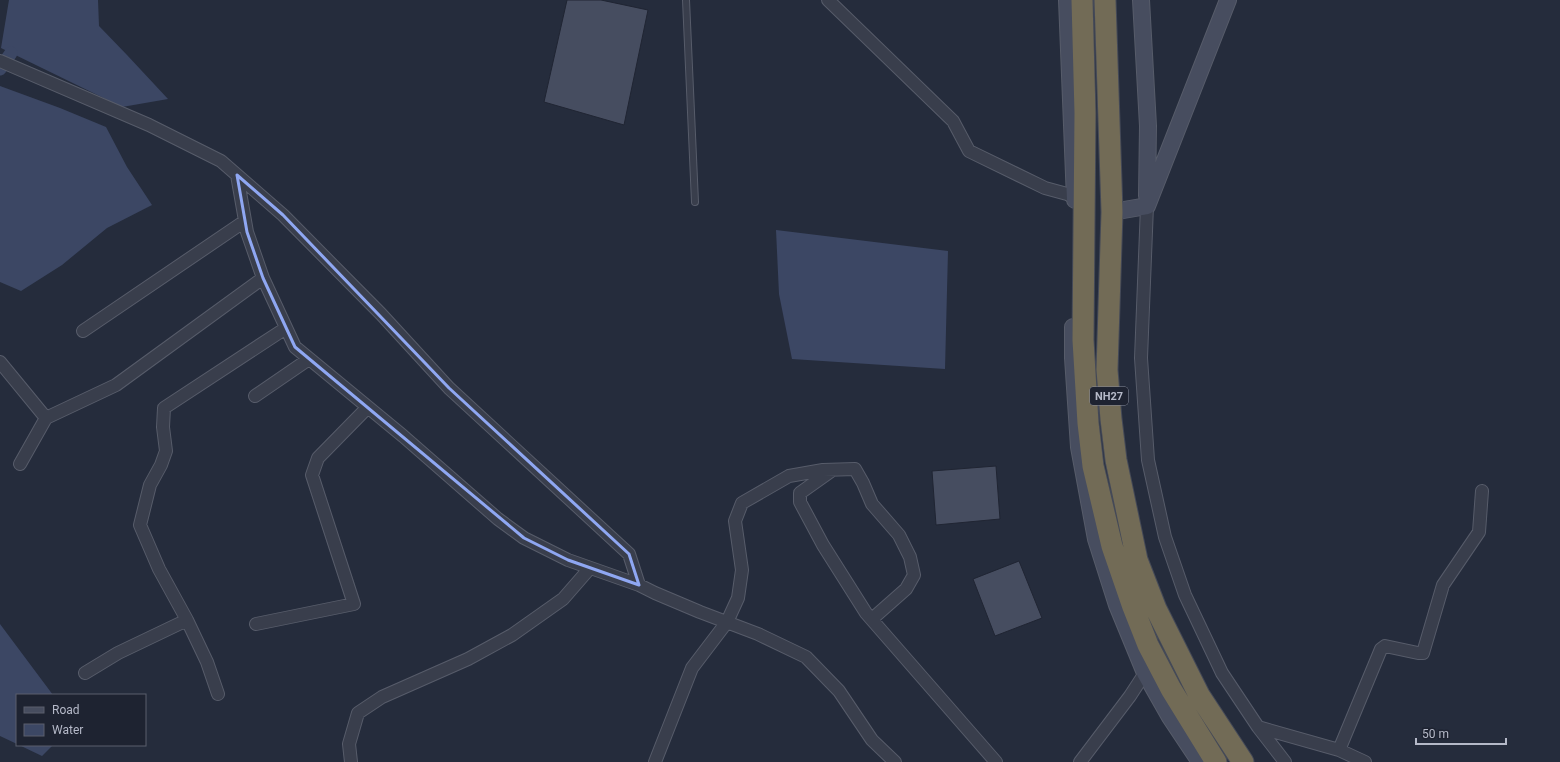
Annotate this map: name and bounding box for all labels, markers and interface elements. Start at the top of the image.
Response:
road number: NH27 [1090,387,1128,405]
legend [16,694,146,746]
text: Road [52,703,80,717]
scale bar [1416,720,1506,746]
text: Water [52,723,83,737]
text: 50 m [1422,727,1449,741]

